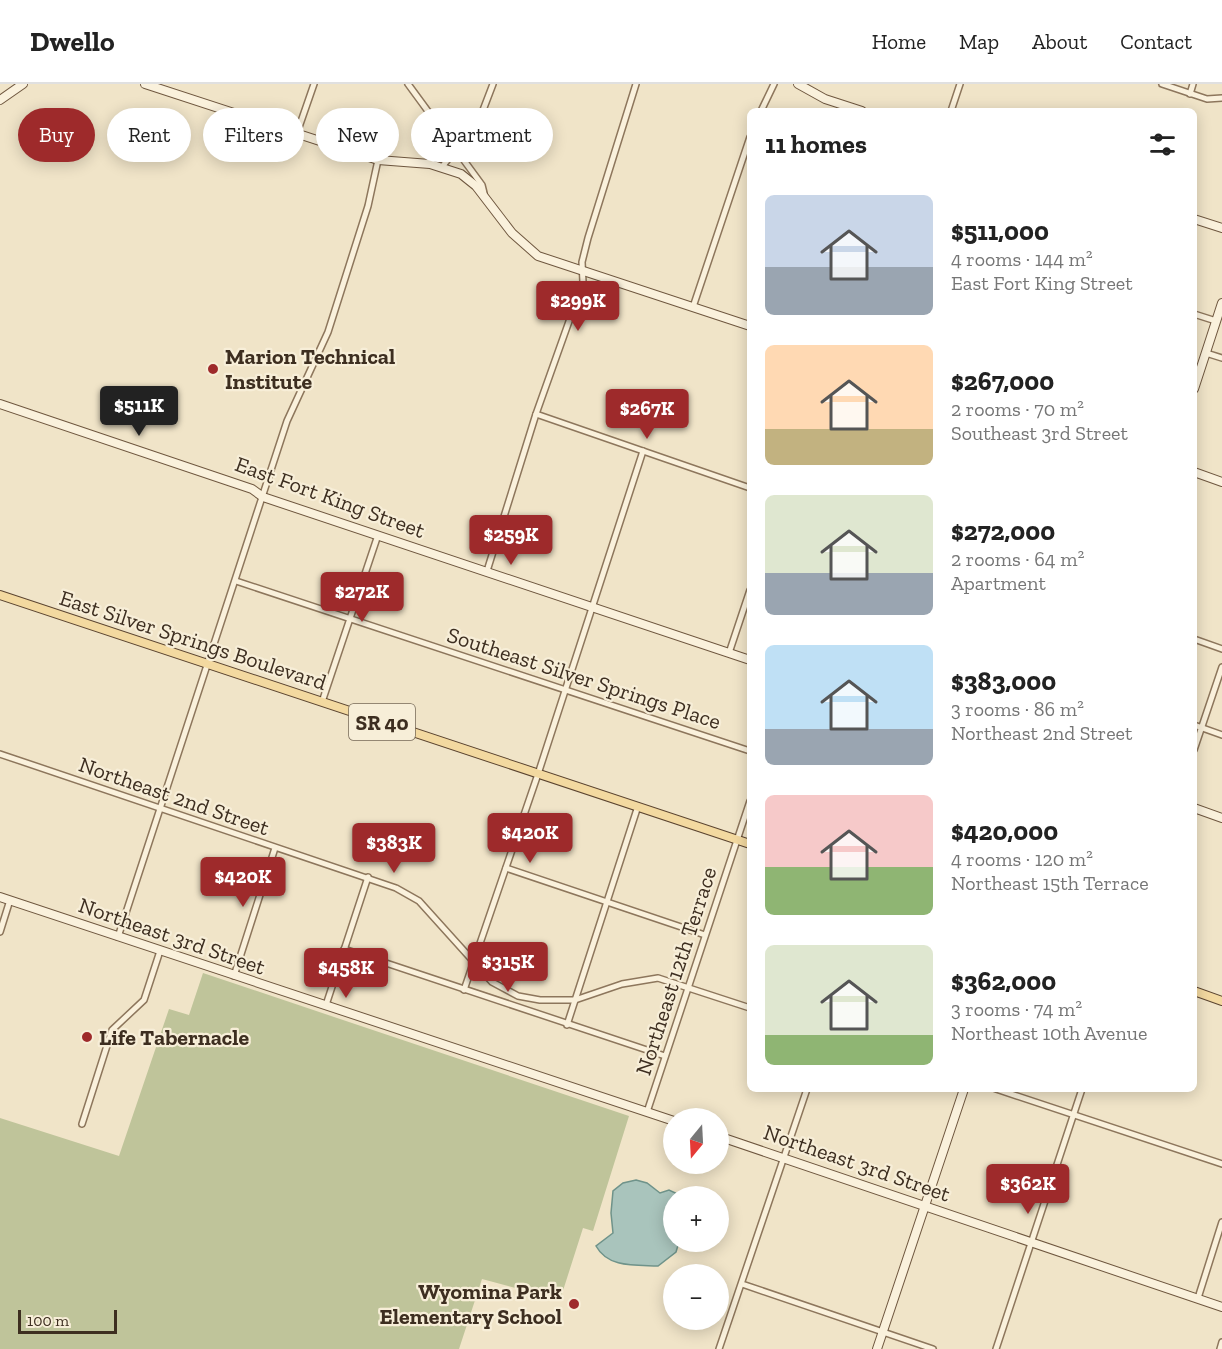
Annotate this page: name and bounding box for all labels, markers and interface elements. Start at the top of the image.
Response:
text: Dwello [30,25,115,58]
text: Home [872,29,926,54]
text: Map [959,29,999,54]
text: About [1032,29,1087,54]
text: Contact [1120,29,1192,54]
chip: Buy [18,108,95,162]
chip: Rent [107,108,191,162]
chip: Filters [203,108,304,162]
chip: New [316,108,399,162]
chip: Apartment [411,108,553,162]
text: 11 homes [765,128,867,160]
icon: filters [1146,128,1179,161]
text: $511,000 [951,215,1049,247]
icon: home [813,219,885,291]
text: 4 rooms · 144 m² [951,247,1093,271]
text: East Fort King Street [951,271,1133,295]
pin: $299K [536,281,620,332]
text: $299K [550,288,606,312]
place label: Marion Technical Institute [225,343,395,395]
marker: Marion Technical Institute [206,362,220,376]
text: $267,000 [951,365,1054,397]
icon: home [813,369,885,441]
pin: $511K [97,386,181,437]
pin: $267K [605,389,689,440]
text: $511K [114,393,164,417]
text: $267K [620,396,674,420]
text: 2 rooms · 70 m² [951,397,1084,421]
text: Southeast 3rd Street [951,421,1128,445]
street label: East Fort King Street [232,450,429,544]
pin: $259K [469,515,553,566]
text: $272,000 [951,515,1055,547]
icon: home [813,519,885,591]
text: $259K [483,522,539,546]
text: 2 rooms · 64 m² [951,547,1084,571]
text: Apartment [951,571,1046,595]
pin: $272K [320,572,404,623]
text: $272K [335,579,389,603]
street label: East Silver Springs Boulevard [56,584,330,696]
street label: Southeast Silver Springs Place [444,621,724,735]
text: $383,000 [951,665,1056,697]
icon: home [813,669,885,741]
text: 3 rooms · 86 m² [951,697,1084,721]
road number: SR 40 [349,704,415,740]
text: Northeast 2nd Street [951,721,1132,745]
street label: Northeast 2nd Street [75,751,273,842]
pin: $420K [488,813,572,864]
text: $420,000 [951,815,1058,847]
icon: home [813,819,885,891]
text: $420K [502,820,558,844]
pin: $383K [352,823,436,874]
text: $383K [366,830,422,854]
text: 4 rooms · 120 m² [951,847,1093,871]
pin: $420K [201,857,285,908]
street label: Northeast 12th Terrace [630,863,722,1079]
text: $420K [215,864,271,888]
text: Northeast 15th Terrace [951,871,1149,895]
street label: Northeast 3rd Street [75,891,270,981]
pin: $315K [466,942,550,993]
pin: $458K [304,948,388,999]
text: $315K [482,949,534,973]
text: $458K [318,955,374,979]
text: $362,000 [951,965,1056,997]
icon: home [813,969,885,1041]
text: 3 rooms · 74 m² [951,997,1082,1021]
text: Northeast 10th Avenue [951,1021,1147,1045]
place label: Life Tabernacle [99,1024,249,1051]
marker: Life Tabernacle [80,1030,94,1044]
north arrow [663,1108,729,1174]
map controls [663,1108,729,1330]
street label: Northeast 3rd Street [760,1118,955,1208]
pin: $362K [986,1164,1070,1215]
text: $362K [1000,1171,1056,1195]
button: + [663,1186,729,1252]
button: − [663,1264,729,1330]
place label: Wyomina Park Elementary School [380,1278,562,1330]
marker: Wyomina Park Elementary School [567,1297,581,1311]
scale bar [18,1307,117,1334]
text: 100 m [27,1311,69,1330]

